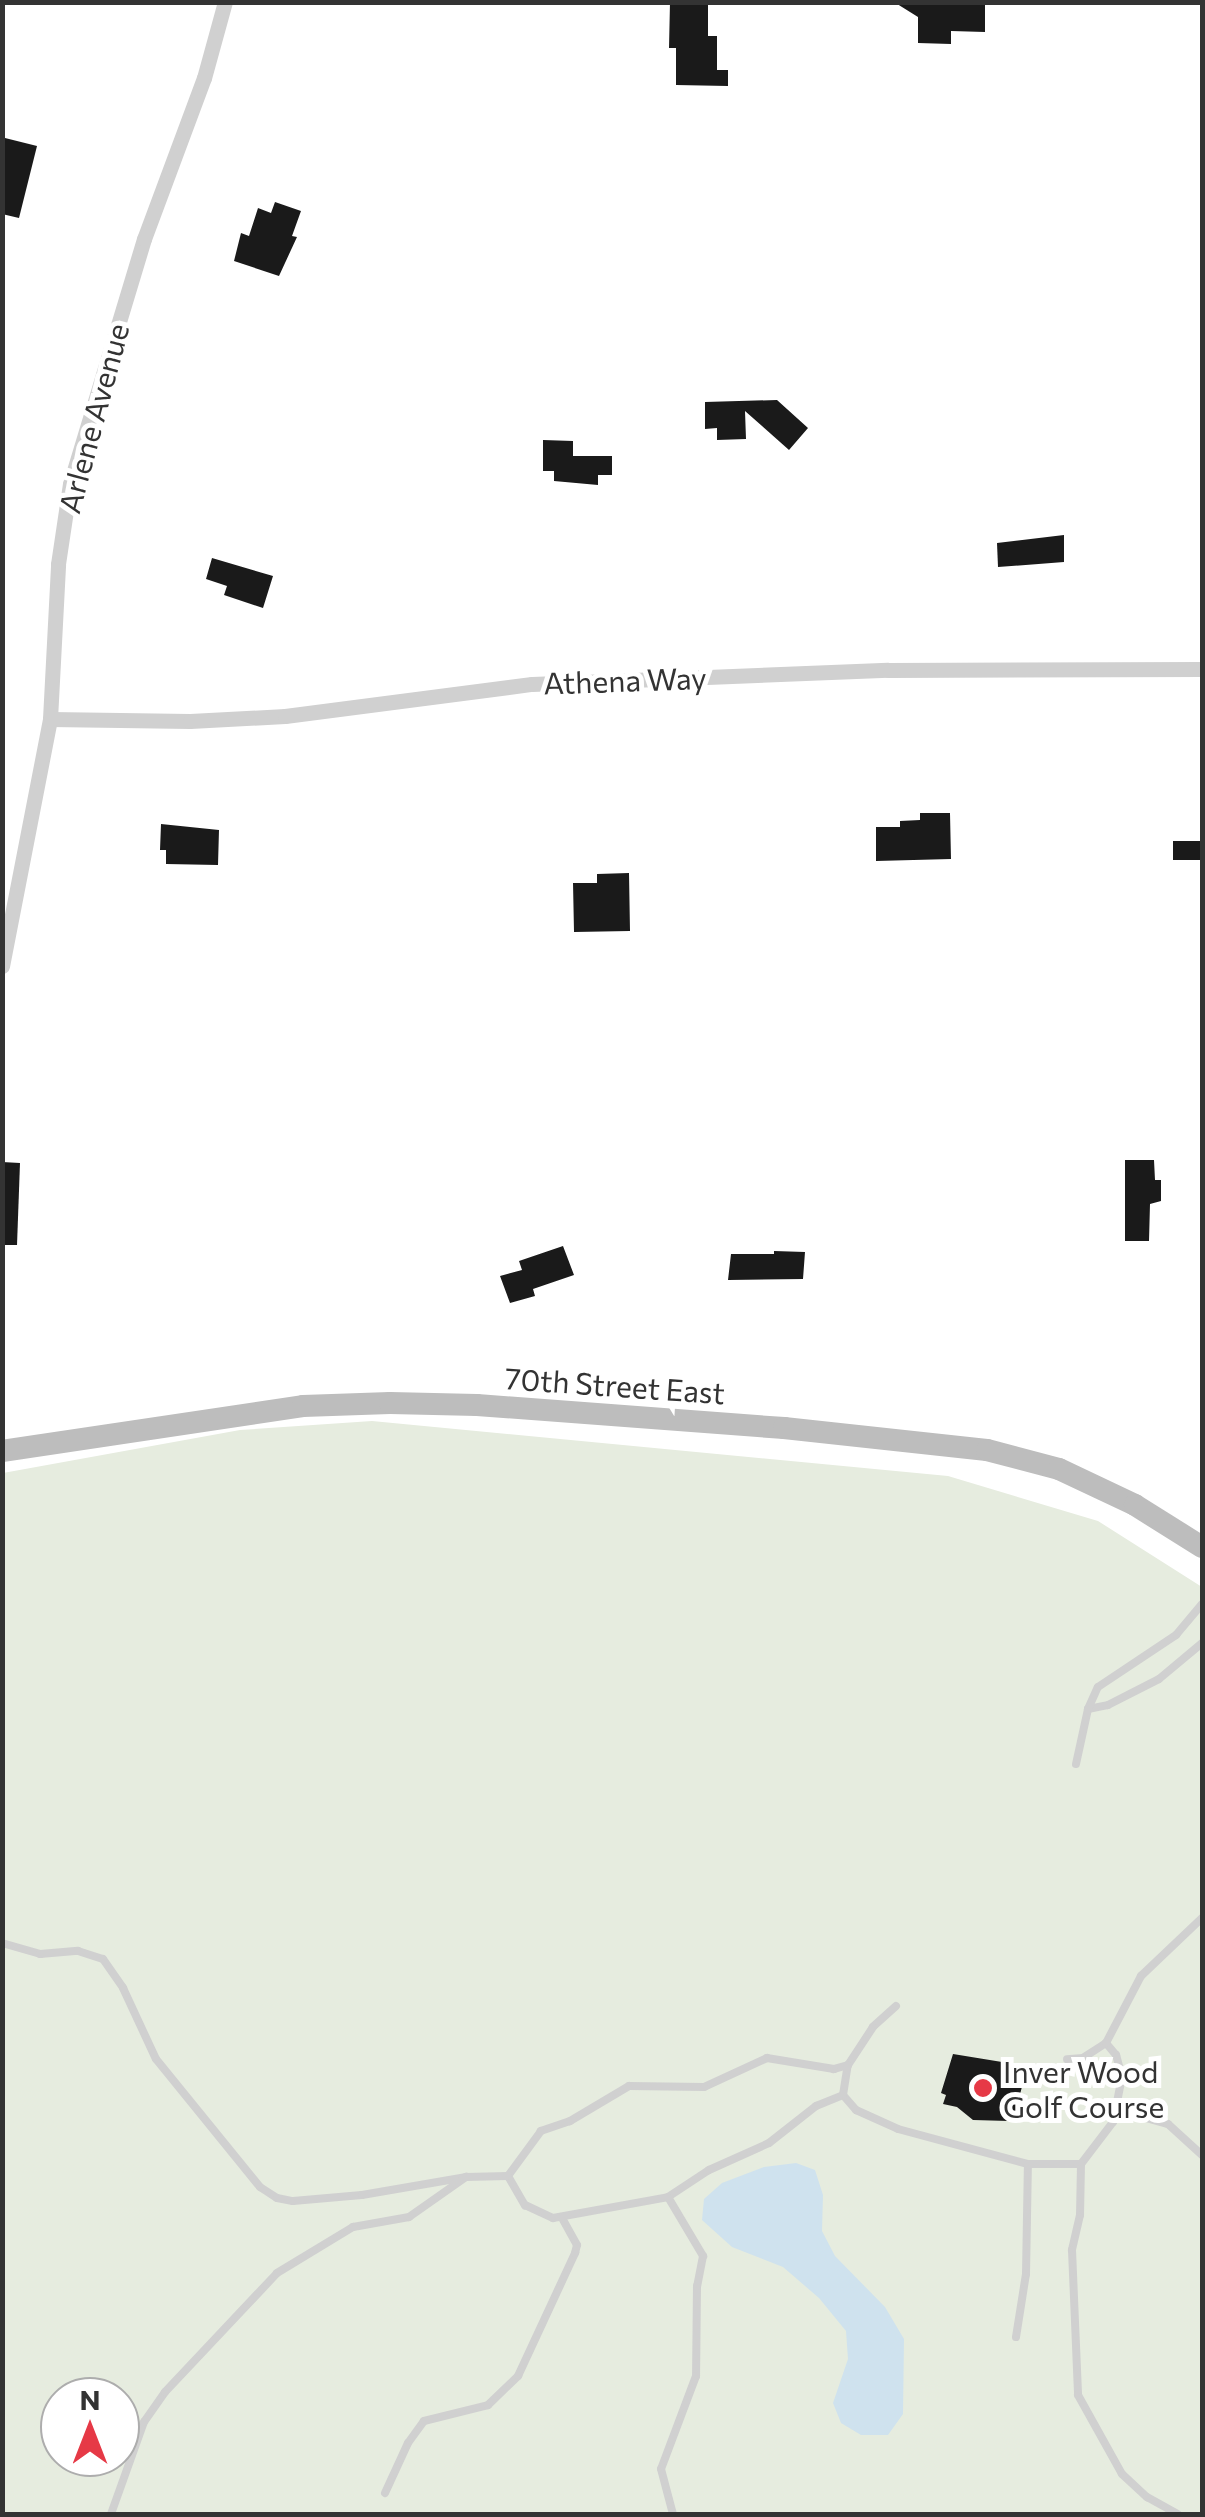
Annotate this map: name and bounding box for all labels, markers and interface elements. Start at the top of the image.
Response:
street label: Arlene Avenue [50,319,136,517]
street label: Athena Way [543,659,707,701]
street label: 70th Street East [504,1359,726,1411]
place label: Inver Wood Golf Course [1003,2053,1164,2124]
marker: Inver Wood Golf Course [972,2077,994,2099]
north arrow [40,2377,140,2477]
text: N [80,2382,101,2416]

